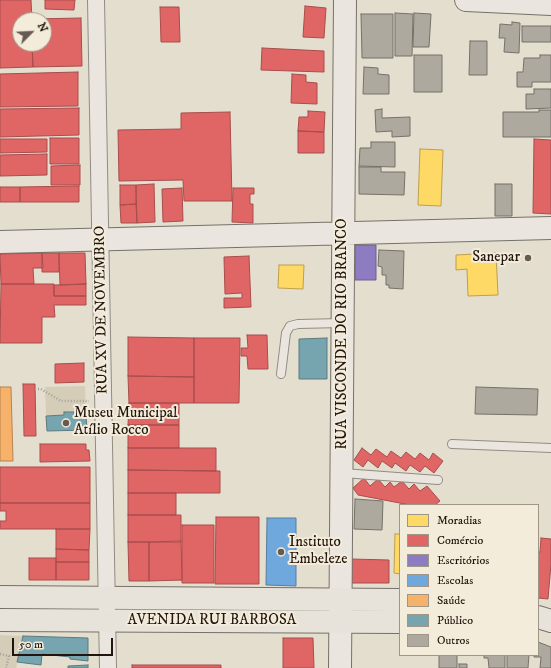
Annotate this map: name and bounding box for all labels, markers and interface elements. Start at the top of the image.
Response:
north arrow [12,12,52,52]
text: N [34,21,50,34]
street label: RUA VISCONDE DO RIO BRANCO [334,218,352,450]
street label: RUA XV DE NOVEMBRO [92,226,112,394]
place label: Sanepar [472,249,520,267]
marker: Sanepar [523,253,533,263]
place label: Museu Municipal Atílio Rocco [74,405,178,440]
marker: Museu Municipal Atílio Rocco [61,418,71,428]
legend [399,504,539,656]
text: Moradias [437,513,481,528]
text: Comércio [437,533,483,548]
place label: Instituto Embeleze [289,534,347,569]
marker: Instituto Embeleze [276,547,286,557]
text: Escritórios [437,553,489,568]
text: Escolas [437,573,473,588]
text: Saúde [437,593,465,608]
street label: AVENIDA RUI BARBOSA [128,612,296,630]
text: Público [437,613,473,628]
scale bar [14,630,115,656]
text: Outros [437,633,469,648]
text: 50 m [19,637,43,652]

